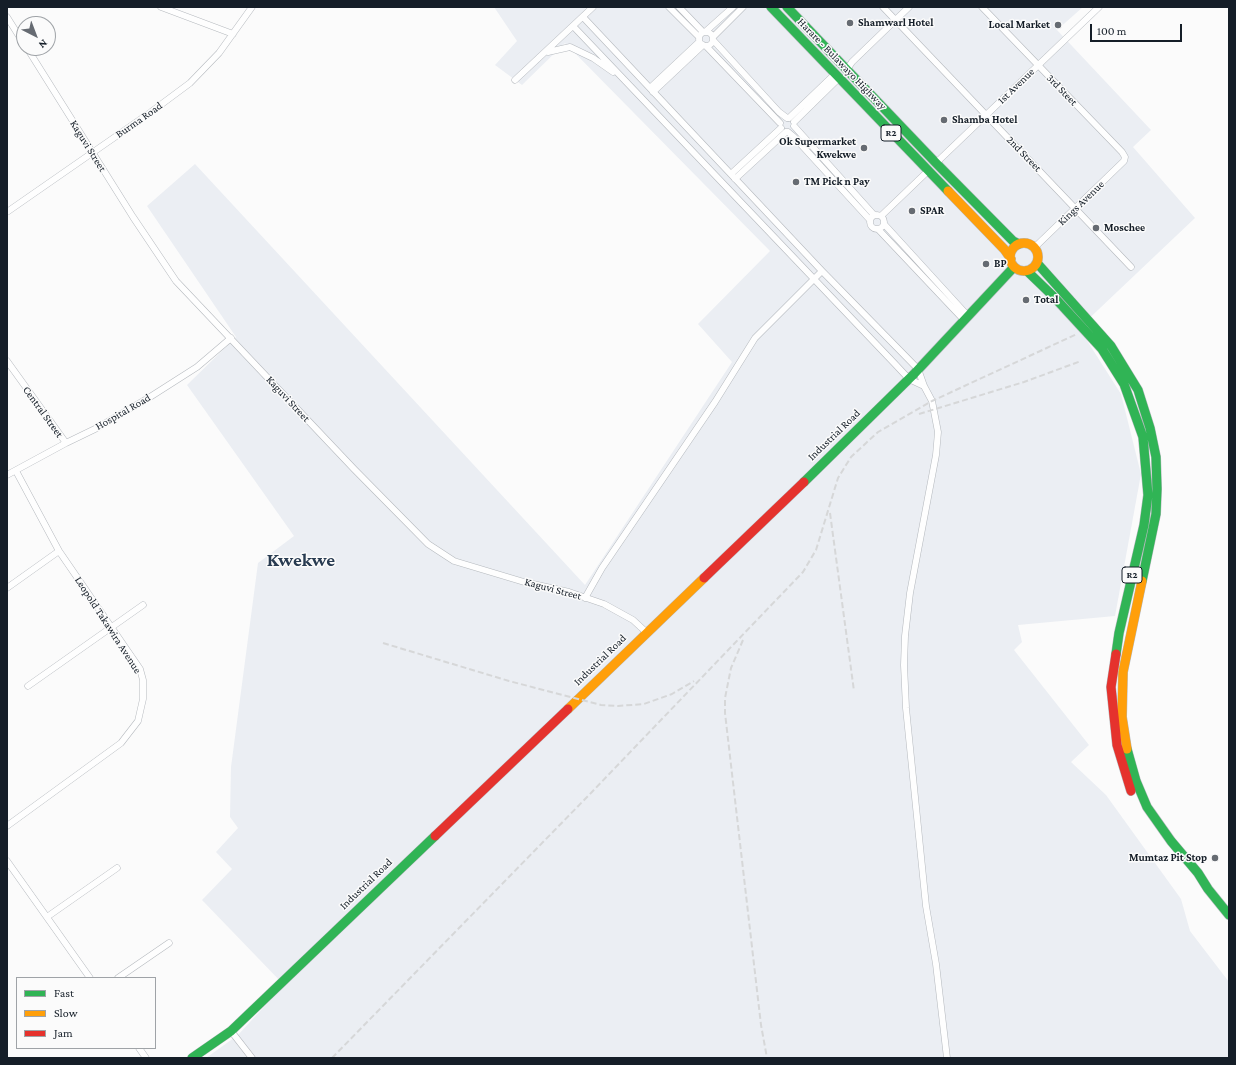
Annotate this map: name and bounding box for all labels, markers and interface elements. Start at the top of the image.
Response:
street label: Harare - Bulawayo Highway [795,15,889,113]
north arrow [16,16,56,56]
place label: Shamwarl Hotel [858,16,933,30]
scale bar [1092,16,1184,42]
marker: Shamwarl Hotel [845,18,855,28]
place label: Local Market [989,18,1050,32]
marker: Local Market [1053,20,1063,30]
text: 100 m [1097,24,1126,38]
text: N [37,37,50,51]
street label: 1st Avenue [995,65,1037,107]
street label: 3rd Steet [1044,71,1080,109]
street label: Burma Road [113,99,165,141]
place label: Shamba Hotel [952,113,1017,127]
marker: Shamba Hotel [939,115,949,125]
street label: Kaguvi Street [67,118,109,174]
road number: R2 [881,125,901,141]
street label: 2nd Street [1004,133,1044,175]
place label: Ok Supermarket Kwekwe [779,135,856,161]
marker: Ok Supermarket Kwekwe [859,143,869,153]
place label: TM Pick n Pay [804,175,870,189]
marker: TM Pick n Pay [791,177,801,187]
street label: Kings Avenue [1055,178,1107,228]
place label: SPAR [920,204,944,218]
marker: SPAR [907,206,917,216]
place label: Moschee [1104,221,1145,235]
marker: Moschee [1091,223,1101,233]
place label: BP [994,257,1007,271]
marker: BP [981,259,991,269]
place label: Total [1034,293,1058,307]
marker: Total [1021,295,1031,305]
street label: Kaguvi Street [263,373,313,425]
street label: Central Street [20,384,66,440]
street label: Hospital Road [93,391,153,433]
street label: Industrial Road [805,407,863,463]
district label: Kwekwe [267,549,335,571]
road number: R2 [1122,567,1142,583]
street label: Leopold Takawira Avenue [72,574,144,676]
street label: Kaguvi Street [523,575,583,603]
street label: Industrial Road [571,632,629,688]
place label: Mumtaz Pit Stop [1129,851,1207,865]
marker: Mumtaz Pit Stop [1210,853,1220,863]
street label: Industrial Road [337,856,395,912]
legend [16,977,156,1049]
text: Fast [54,986,74,1000]
text: Slow [54,1006,78,1020]
text: Jam [54,1026,73,1040]

